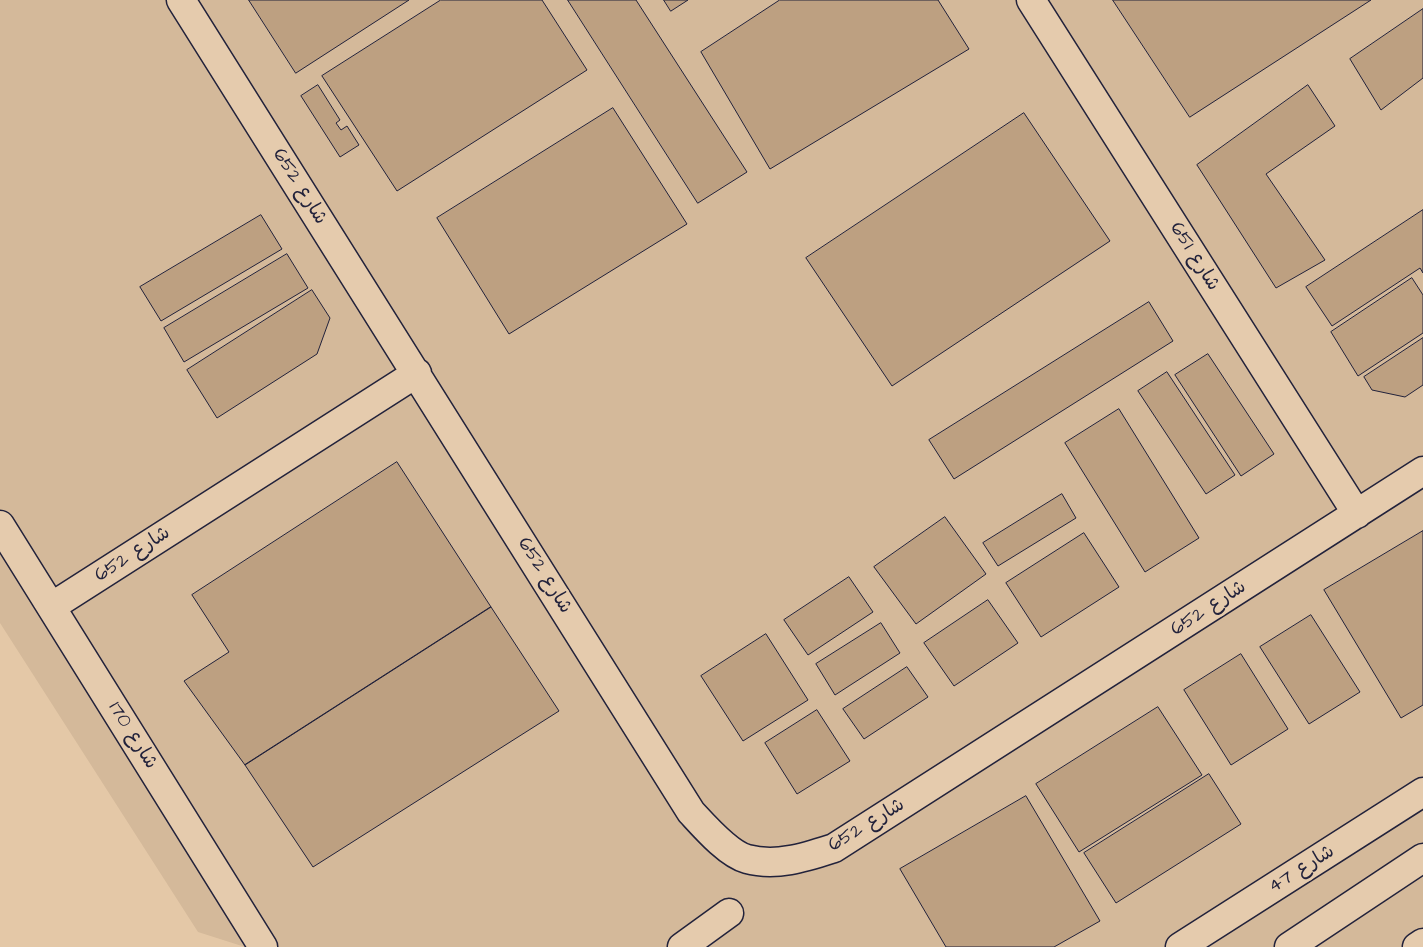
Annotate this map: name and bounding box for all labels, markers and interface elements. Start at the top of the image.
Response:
street label: شارع 652 [267,145,331,229]
street label: شارع 651 [1164,219,1224,295]
street label: شارع 652 [91,522,175,588]
street label: شارع 652 [512,534,576,618]
street label: شارع 652 [1167,576,1251,642]
street label: شارع 170 [103,698,161,774]
street label: شارع 652 [825,794,909,858]
street label: شارع 47 [1265,841,1339,899]

